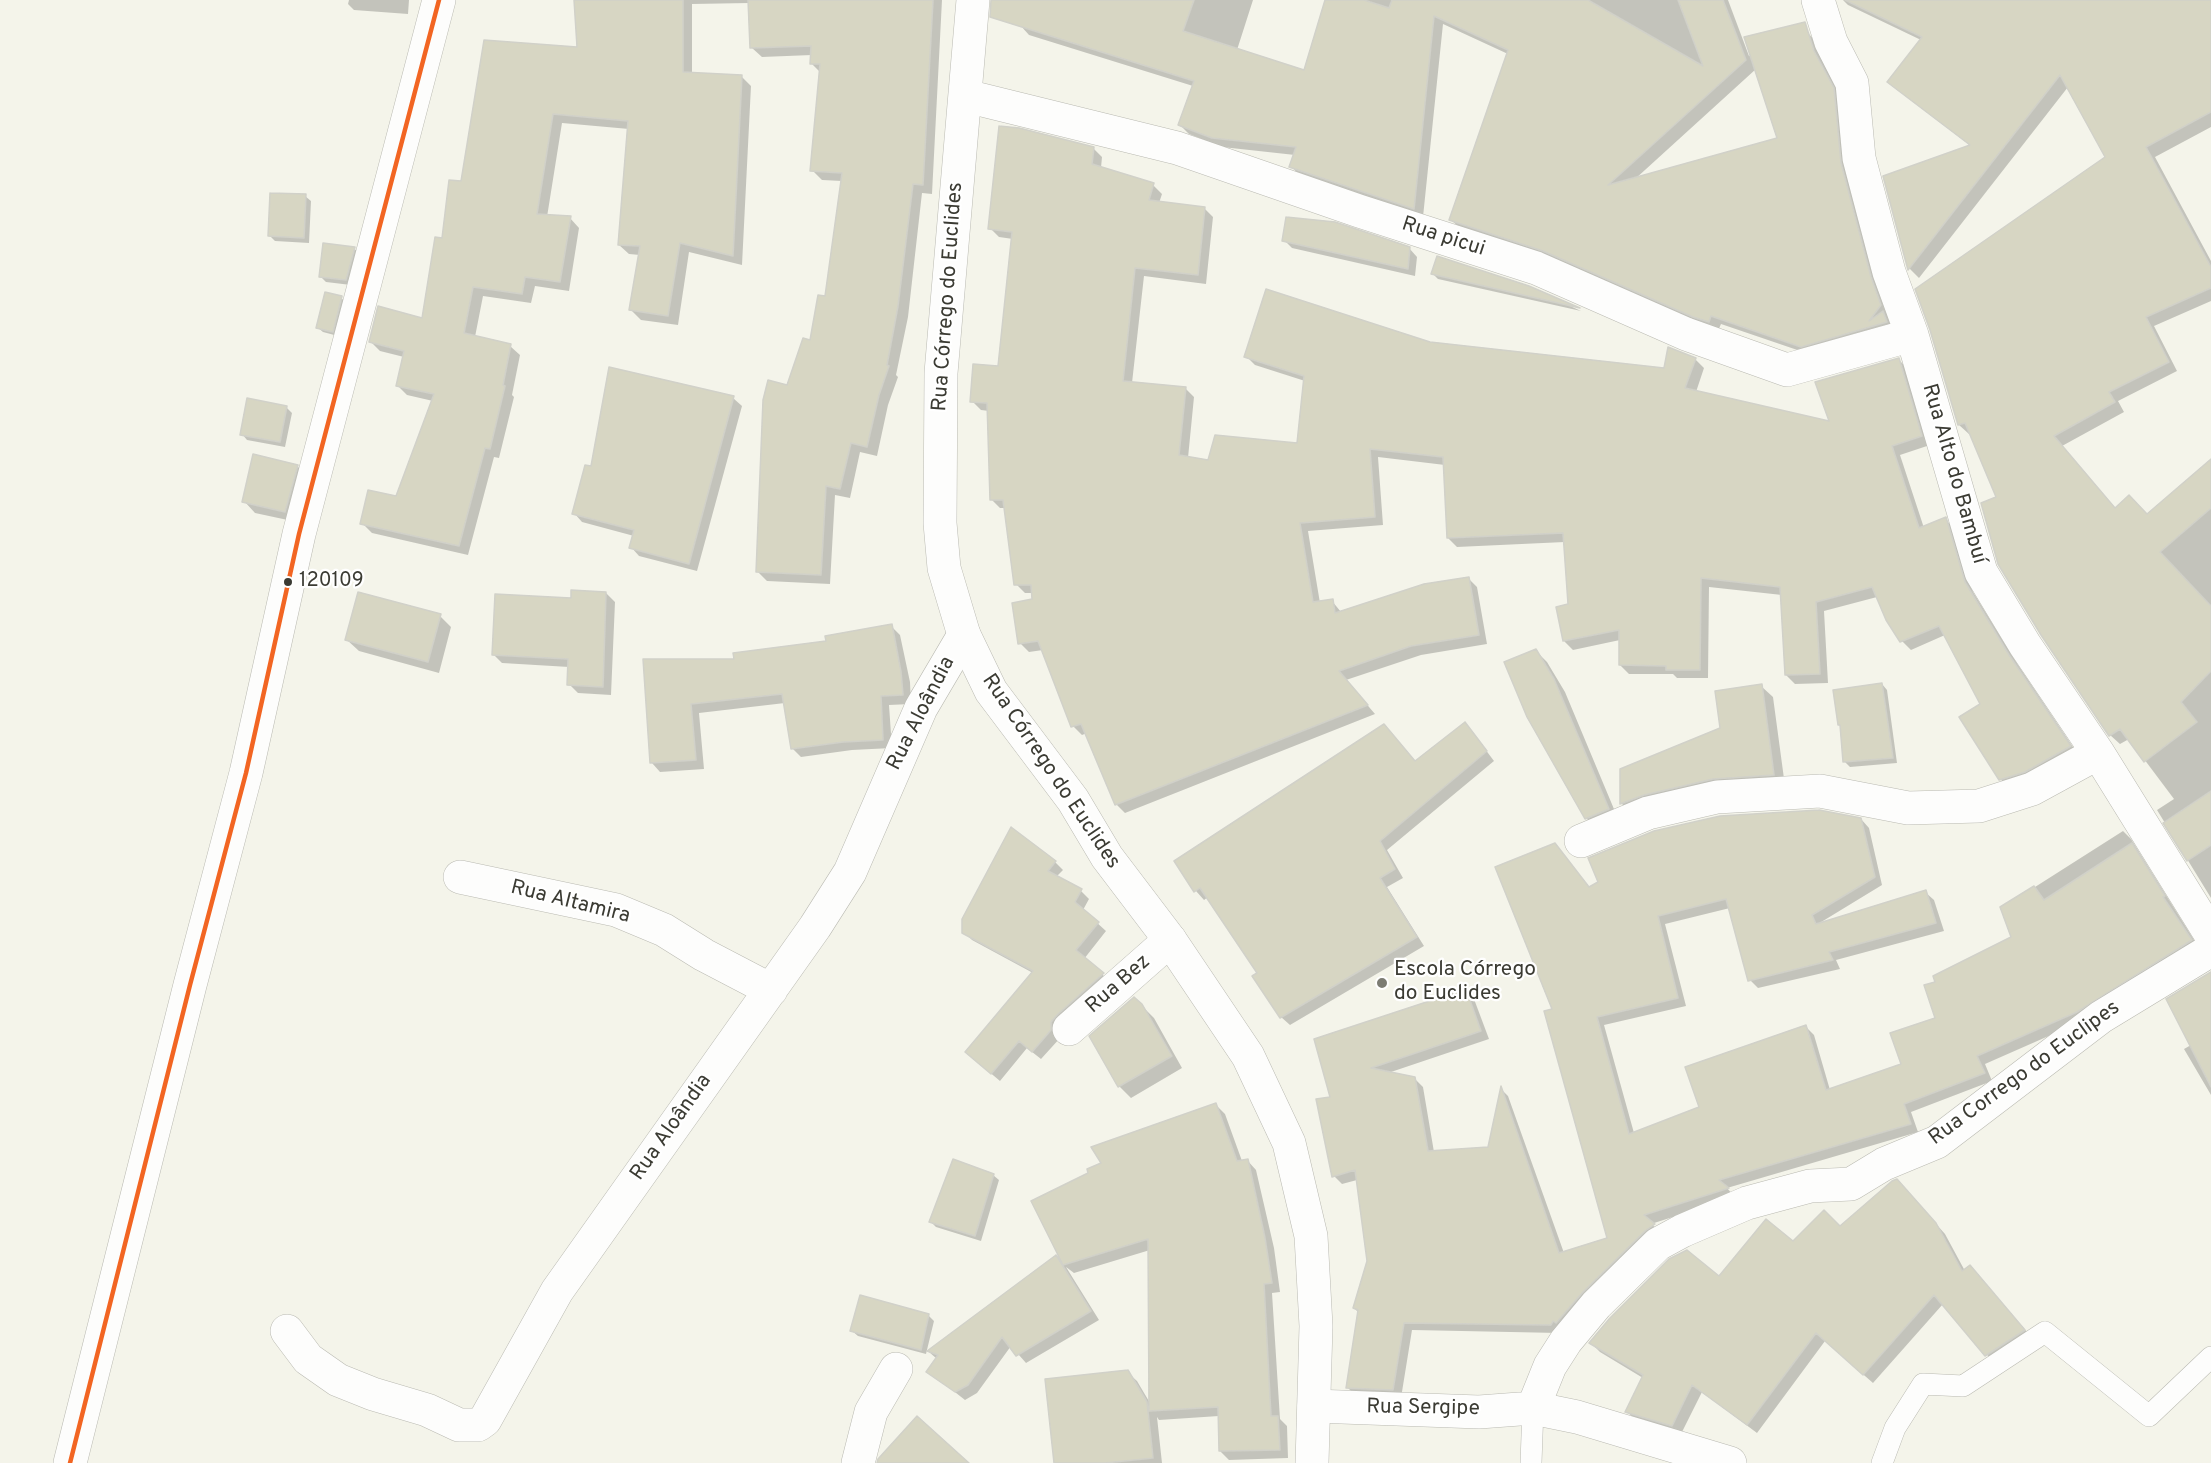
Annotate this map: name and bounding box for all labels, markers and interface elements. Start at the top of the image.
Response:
street label: Rua Córrego do Euclides [928,182,970,412]
street label: Rua picui [1398,213,1488,263]
street label: Rua Alto do Bambuí [1915,381,1991,567]
place label: 120109 [299,570,364,594]
marker: 120109 [282,576,294,588]
street label: Rua Aloândia [883,653,961,775]
street label: Rua Córrego do Euclides [975,670,1125,874]
street label: Rua Altamira [508,876,632,930]
street label: Rua Bez [1082,950,1156,1020]
place label: Escola Córrego do Euclides [1394,958,1536,1008]
marker: Escola Córrego do Euclides [1375,976,1389,990]
street label: Rua Corrego do Euclipes [1925,996,2125,1152]
street label: Rua Aloândia [626,1070,718,1186]
street label: Rua Sergipe [1366,1395,1480,1423]

